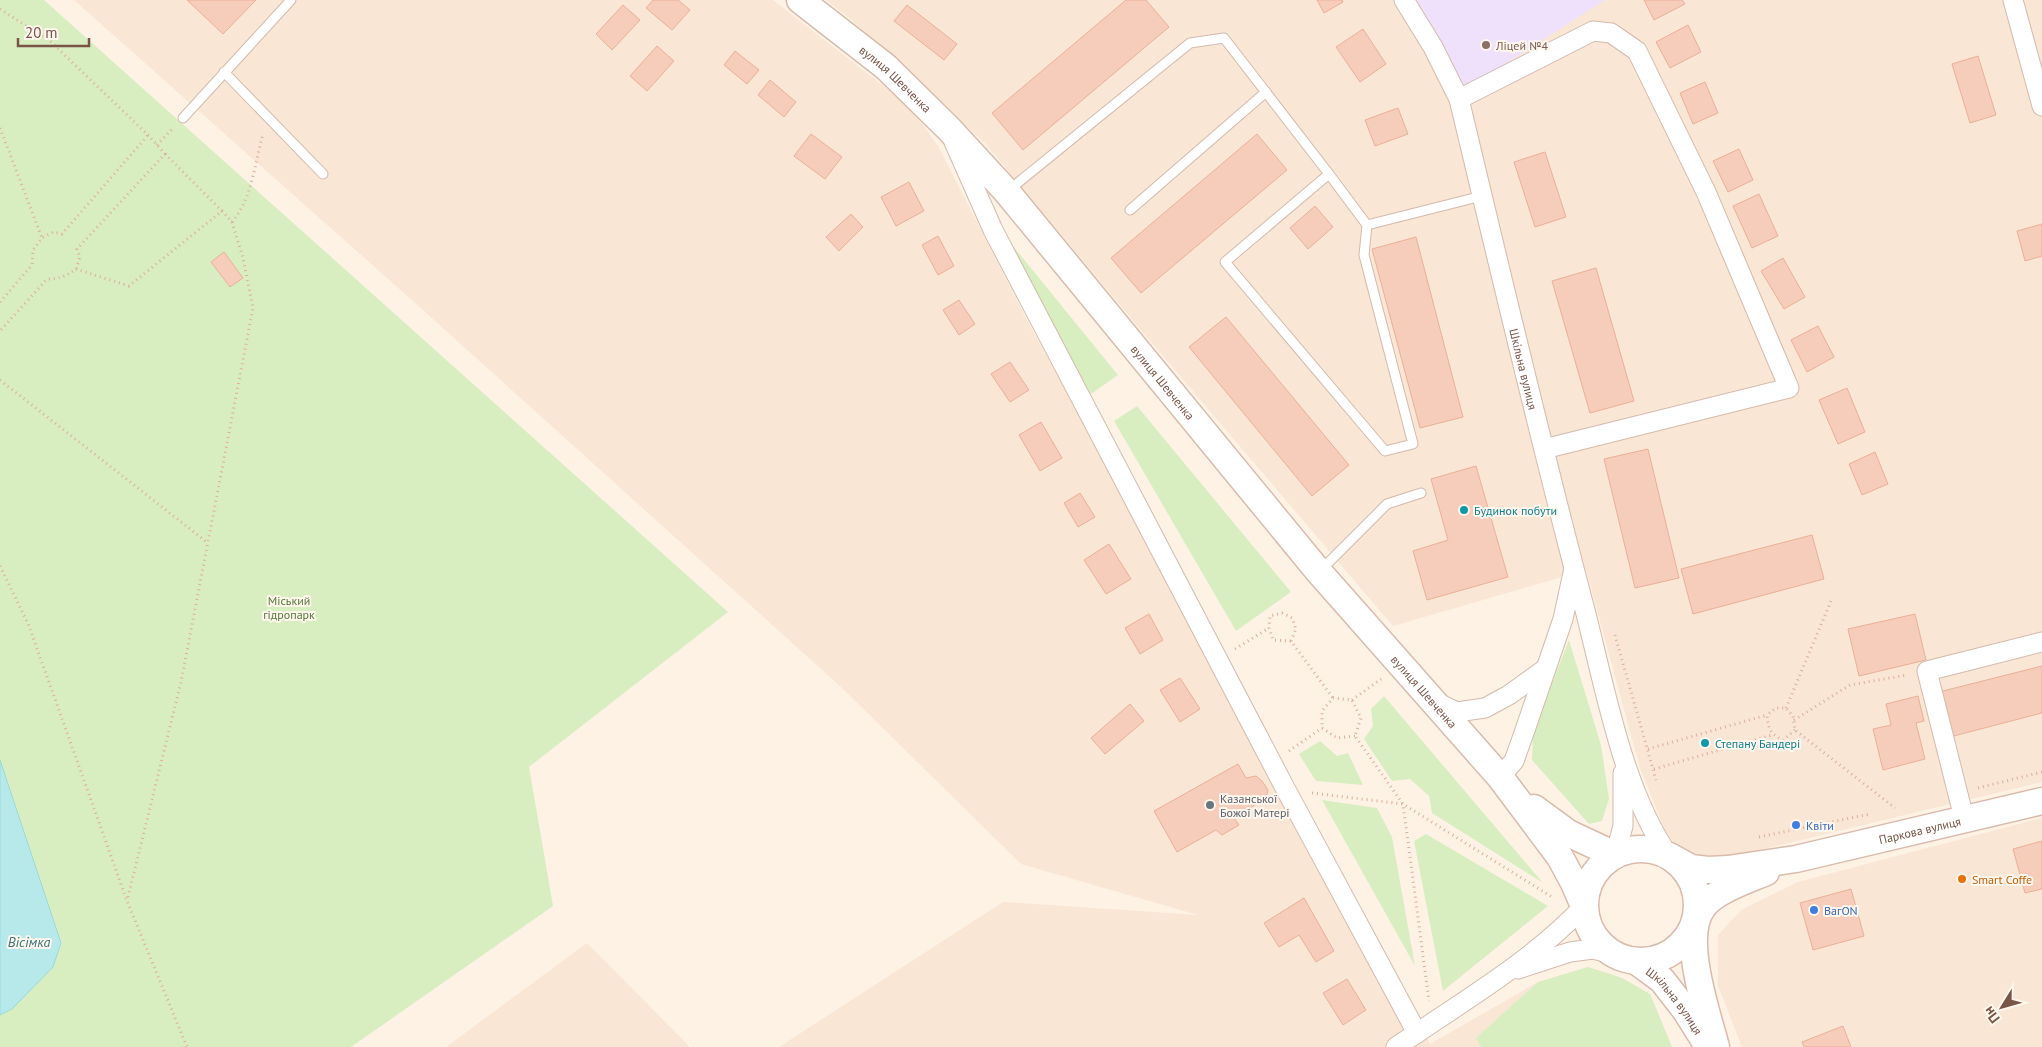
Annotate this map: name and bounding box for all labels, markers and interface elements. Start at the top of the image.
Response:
scale bar [18,15,89,47]
text: 20 m [25,23,58,42]
place label: Ліцей №4 [1495,38,1548,53]
marker: Ліцей №4 [1480,39,1492,51]
street label: вулиця Шевченка [857,42,935,115]
street label: Шкільна вулиця [1507,327,1541,411]
street label: вулиця Шевченка [1128,342,1198,423]
place label: Будинок побути [1474,503,1557,518]
marker: Будинок побути [1458,504,1470,516]
park label: Міський гідропарк [263,593,315,622]
street label: вулиця Шевченка [1388,652,1461,731]
place label: Степану Бандері [1715,736,1800,751]
marker: Степану Бандері [1699,737,1711,749]
place label: Казанської Божої Матері [1220,791,1290,820]
marker: Казанської Божої Матері [1204,799,1216,811]
street label: Паркова вулиця [1877,813,1962,847]
place label: Квiти [1806,818,1834,833]
marker: Квiти [1790,819,1802,831]
place label: Smart Coffe [1972,872,2032,887]
marker: Smart Coffe [1956,873,1968,885]
place label: ВагON [1824,903,1858,918]
marker: ВагON [1808,904,1820,916]
water label: Вісімка [8,933,50,951]
street label: Шкільна вулиця [1643,963,1706,1037]
north arrow [1977,982,2027,1032]
text: Пн [1979,1003,2004,1027]

